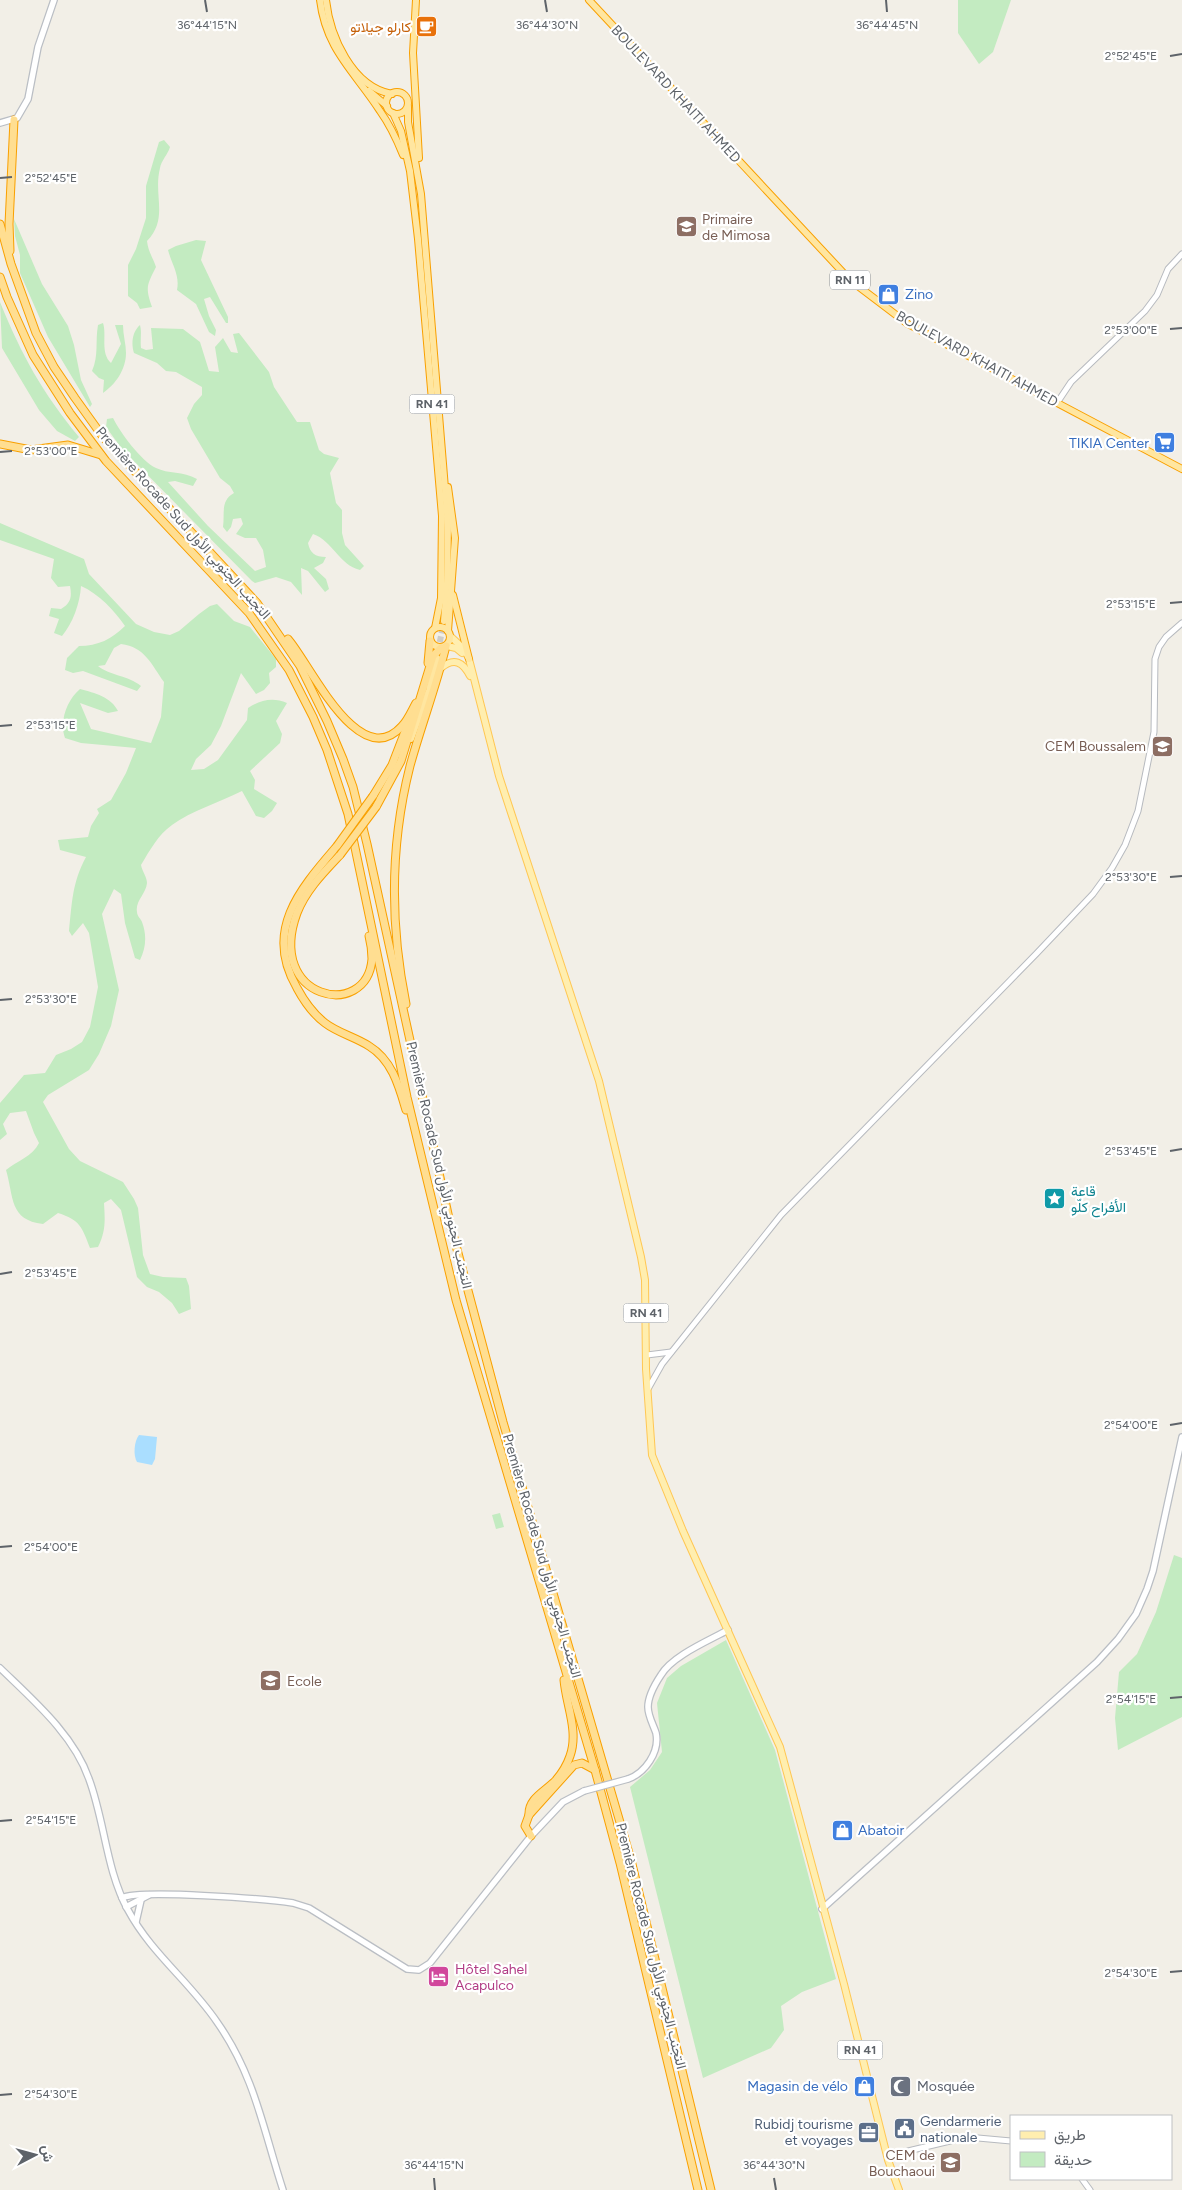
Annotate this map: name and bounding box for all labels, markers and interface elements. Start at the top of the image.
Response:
cafe icon: كارلو جيلاتو [415,15,439,39]
text: 36°44'15"N [177,18,237,32]
text: 36°44'30"N [516,18,578,32]
text: 36°44'45"N [856,18,918,32]
place label: كارلو جيلاتو [350,19,411,36]
street label: BOULEVARD KHAITI AHMED [608,22,744,166]
text: 2°52'45"E [1105,49,1157,63]
text: 2°52'45"E [25,171,77,185]
place label: Primaire de Mimosa [702,211,770,244]
school or university icon: Primaire de Mimosa [674,215,698,239]
road number: RN 11 [830,270,870,290]
shop icon: Zino [877,282,901,306]
place label: Zino [905,286,933,303]
street label: BOULEVARD KHAITI AHMED [893,307,1061,411]
text: 2°53'00"E [1104,323,1158,337]
road number: RN 41 [410,394,454,414]
street label: Première Rocade Sud التجنب الجنوبي الأول [90,423,274,625]
supermarket icon: TIKIA Center [1153,431,1177,455]
place label: TIKIA Center [1069,435,1149,452]
text: 2°53'00"E [24,444,78,458]
text: 2°53'15"E [1106,597,1156,611]
text: 2°53'15"E [26,718,76,732]
school or university icon: CEM Boussalem [1150,734,1174,758]
place label: CEM Boussalem [1045,738,1146,755]
text: 2°53'30"E [1105,870,1157,884]
text: 2°53'30"E [25,992,77,1006]
street label: Première Rocade Sud التجنب الجنوبي الأول [399,1040,476,1291]
text: 2°53'45"E [1105,1144,1157,1158]
place label: قاعة الأفراح كلّو [1071,1183,1126,1218]
place icon: قاعة الأفراح كلّو [1043,1187,1067,1211]
text: 2°53'45"E [25,1266,77,1280]
road number: RN 41 [624,1304,668,1322]
text: 2°54'00"E [1104,1418,1158,1432]
street label: Première Rocade Sud التجنب الجنوبي الأول [496,1432,585,1681]
text: 2°54'00"E [24,1540,78,1554]
school or university icon: Ecole [259,1669,283,1693]
place label: Ecole [287,1673,322,1690]
text: 2°54'15"E [1106,1692,1156,1706]
text: 2°54'15"E [26,1813,76,1827]
shop icon: Abatoir [830,1818,854,1842]
street label: Première Rocade Sud التجنب الجنوبي الأول [609,1821,690,2072]
place label: Abatoir [858,1822,904,1839]
place label: Hôtel Sahel Acapulco [455,1961,527,1994]
hotel icon: Hôtel Sahel Acapulco [427,1965,451,1989]
text: 2°54'30"E [1104,1966,1158,1980]
road number: RN 41 [838,2040,882,2060]
shop icon: Magasin de vélo [852,2074,876,2098]
mosque icon: Mosquée [889,2074,913,2098]
place label: Magasin de vélo [747,2078,848,2095]
place label: Mosquée [917,2078,975,2095]
text: 2°54'30"E [24,2087,78,2101]
place label: Gendarmerie nationale [920,2113,1002,2146]
legend [1010,2115,1172,2180]
place label: Rubidj tourisme et voyages [754,2116,853,2149]
public building icon: Gendarmerie nationale [892,2117,916,2141]
office icon: Rubidj tourisme et voyages [857,2120,881,2144]
text: طريق [1054,2126,1086,2145]
north arrow [10,2130,60,2180]
text: ش [38,2144,57,2163]
place label: CEM de Bouchaoui [869,2147,935,2180]
school or university icon: CEM de Bouchaoui [939,2151,963,2175]
text: حديقة [1054,2151,1092,2169]
text: 36°44'15"N [404,2158,464,2172]
text: 36°44'30"N [743,2158,805,2172]

